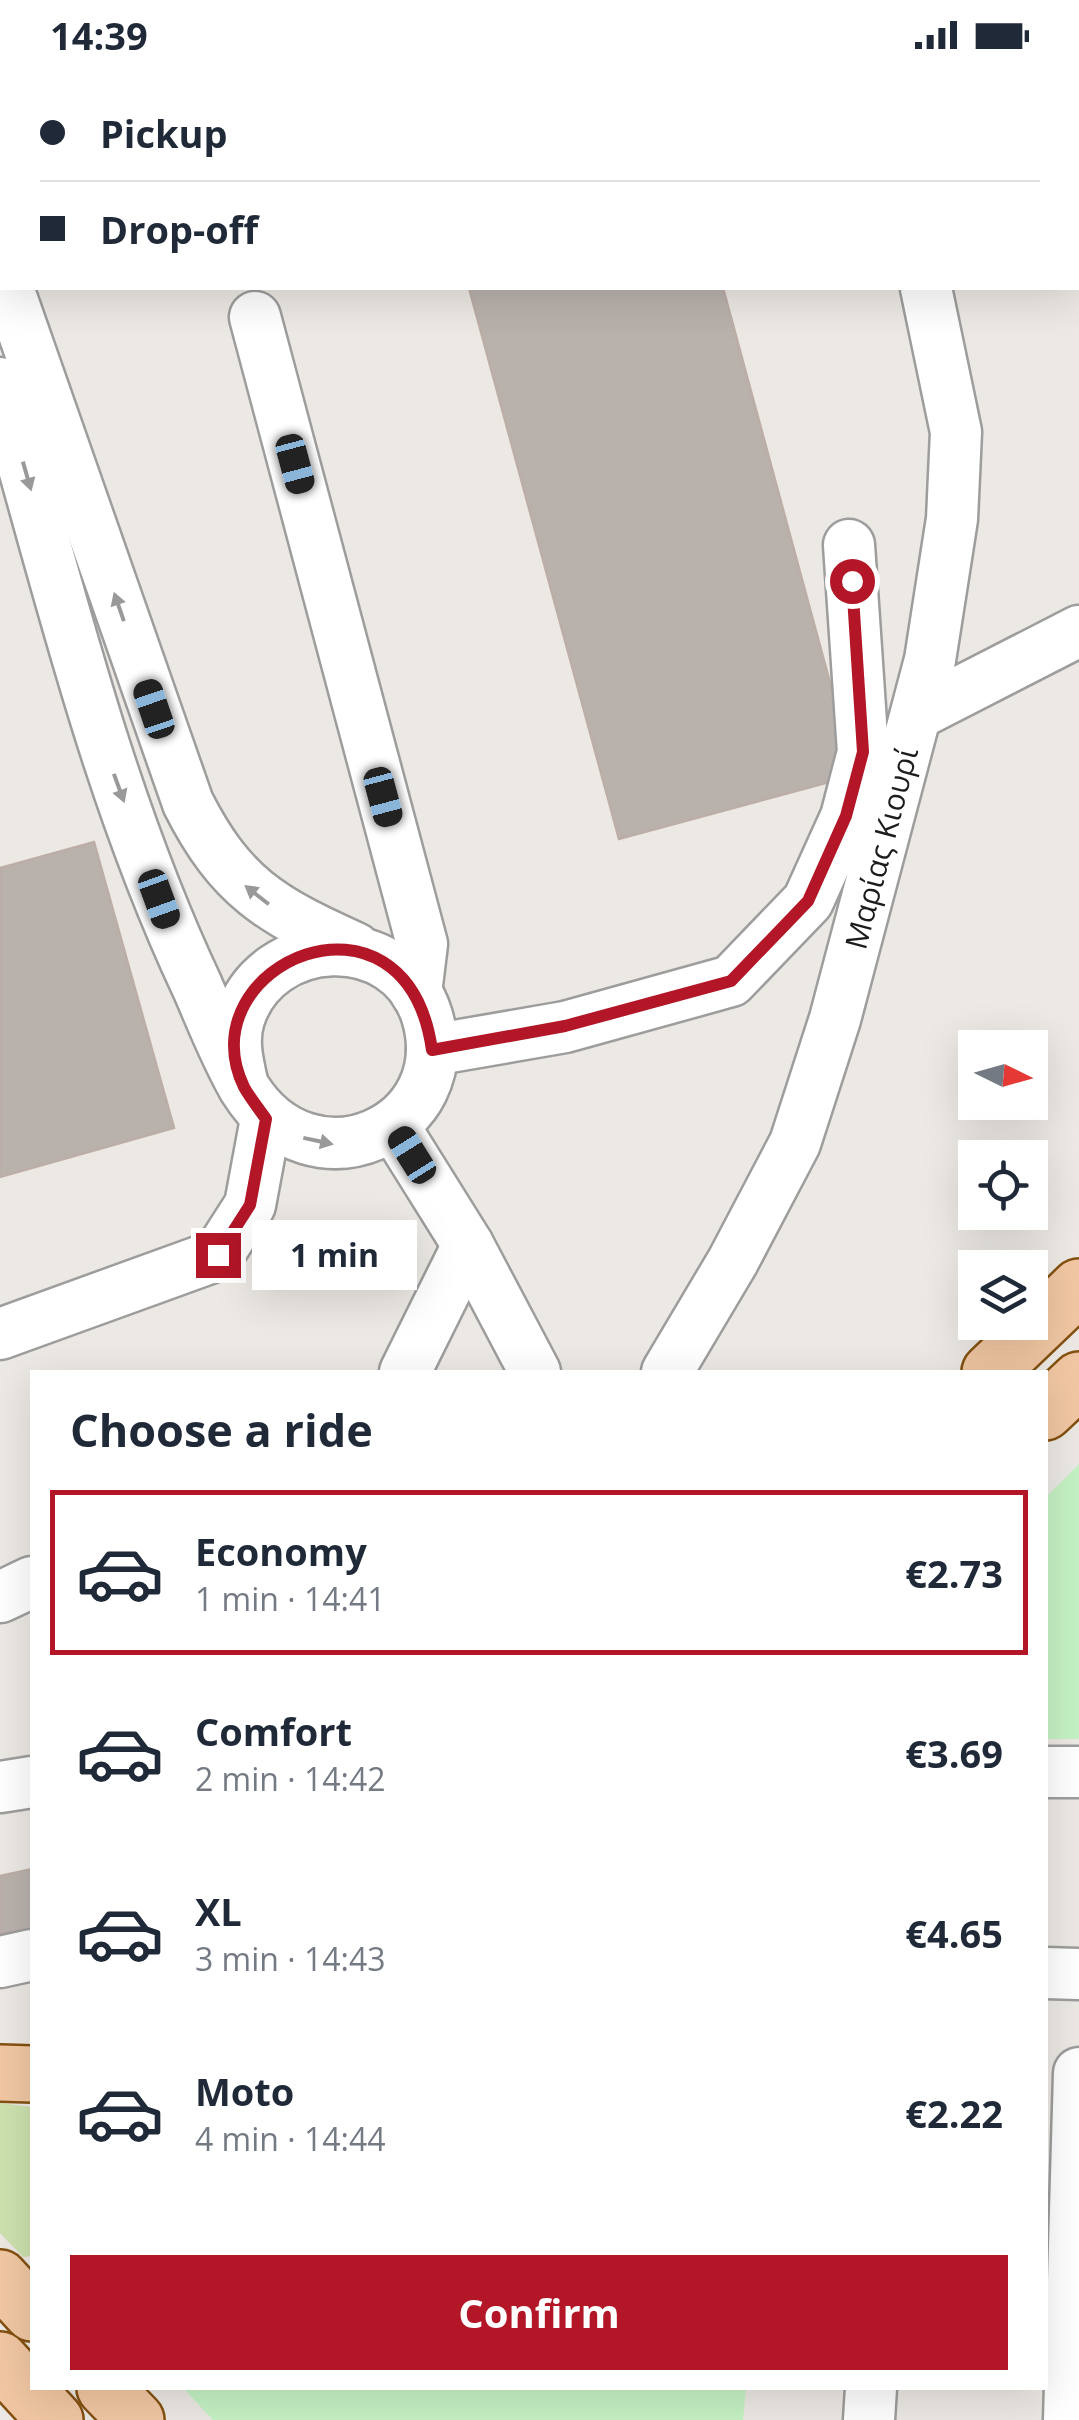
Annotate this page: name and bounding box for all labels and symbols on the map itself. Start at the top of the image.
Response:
car [273,431,317,497]
one-way arrow [20,462,35,492]
route start [830,559,875,604]
one-way arrow [111,591,126,621]
car [130,676,178,742]
street label: Μαρίας Κιουρί [834,742,927,953]
car [361,764,405,830]
one-way arrow [112,774,127,804]
car [135,866,183,932]
one-way arrow [244,886,270,906]
north arrow [958,1030,1048,1120]
car [383,1122,441,1188]
one-way arrow [303,1134,334,1149]
callout: 1 min [253,1220,418,1290]
route end [196,1233,241,1278]

